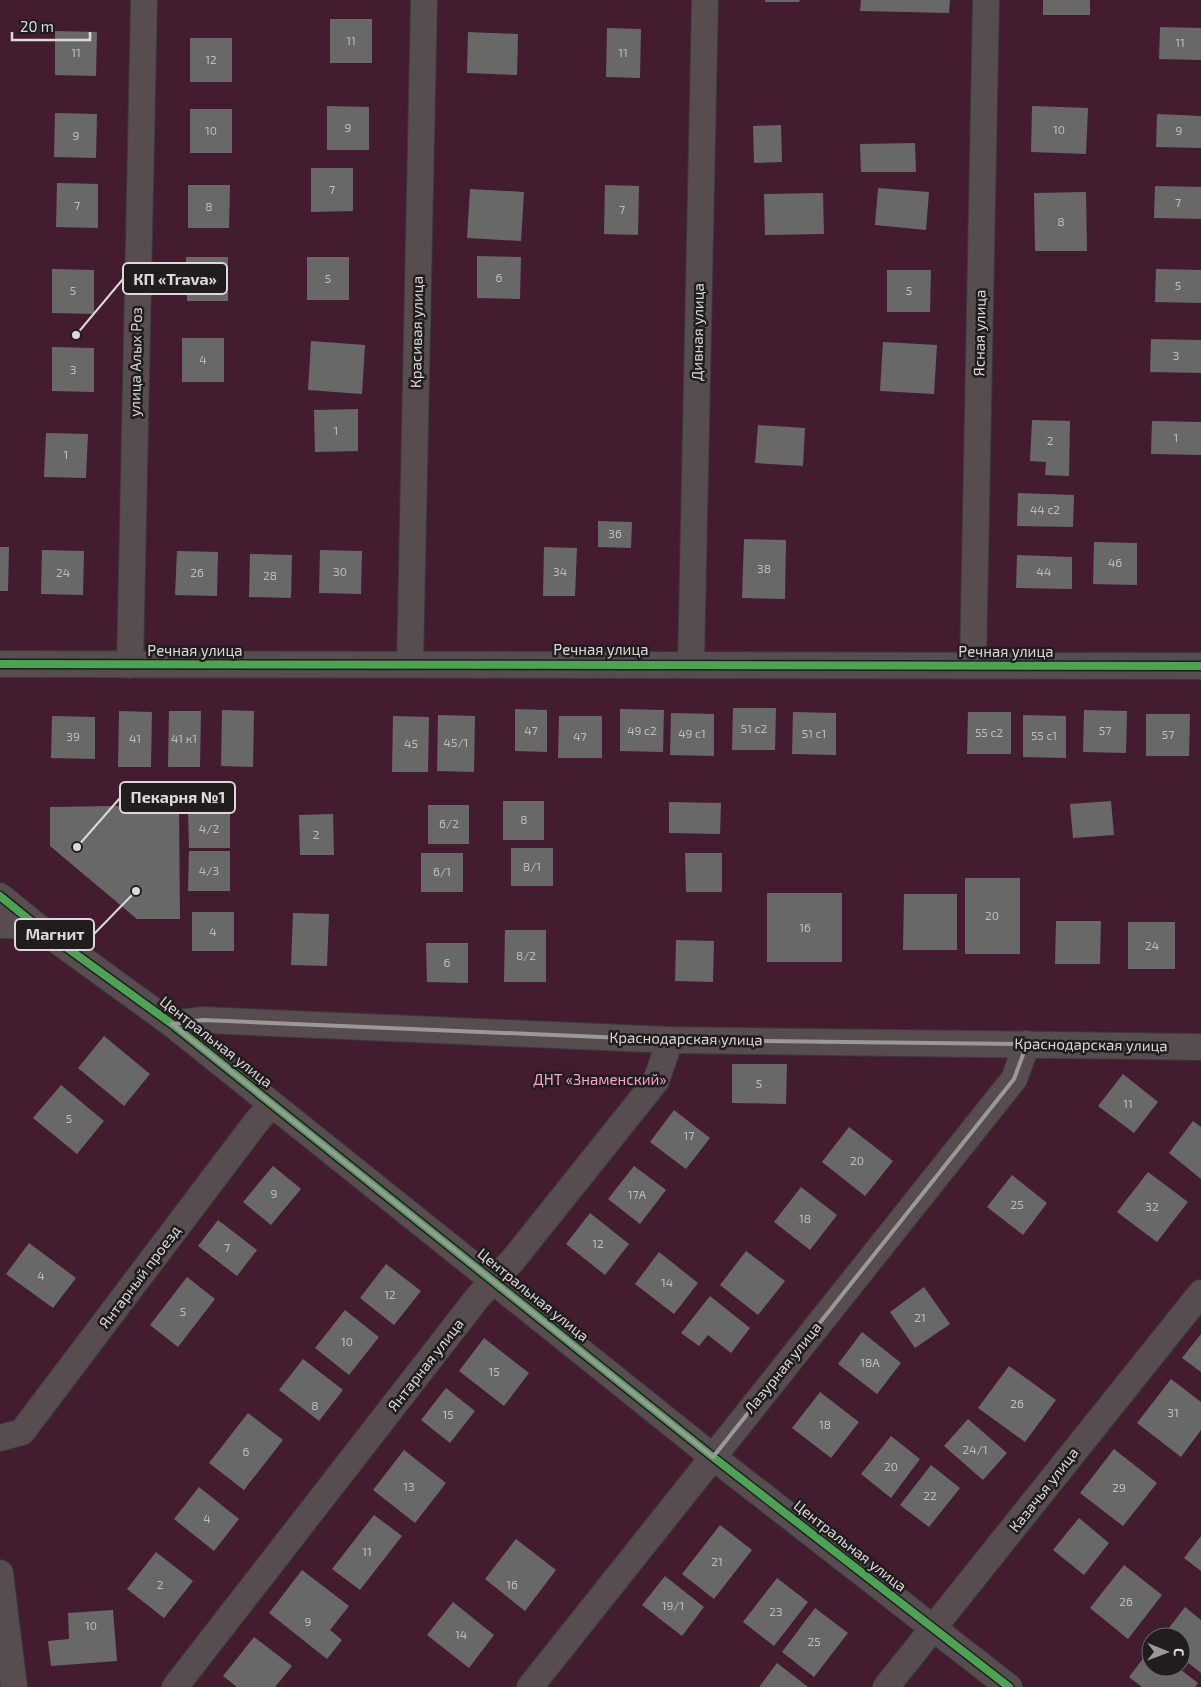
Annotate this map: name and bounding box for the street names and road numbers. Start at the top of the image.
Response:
street label: Красивая улица [406,276,427,388]
street label: Дивная улица [687,283,708,381]
street label: Ясная улица [969,289,990,377]
street label: улица Алых Роз [125,307,146,417]
street label: Речная улица [553,640,649,659]
street label: Речная улица [147,641,243,660]
street label: Речная улица [958,642,1054,661]
street label: Центральная улица [156,992,277,1092]
street label: Краснодарская улица [609,1028,763,1049]
street label: Краснодарская улица [1014,1034,1168,1055]
street label: Янтарный проезд [95,1221,184,1331]
street label: Центральная улица [474,1244,593,1345]
street label: Янтарная улица [383,1314,468,1415]
street label: Лазурная улица [740,1318,825,1417]
street label: Казачья улица [1005,1444,1083,1536]
street label: Центральная улица [790,1496,911,1596]

